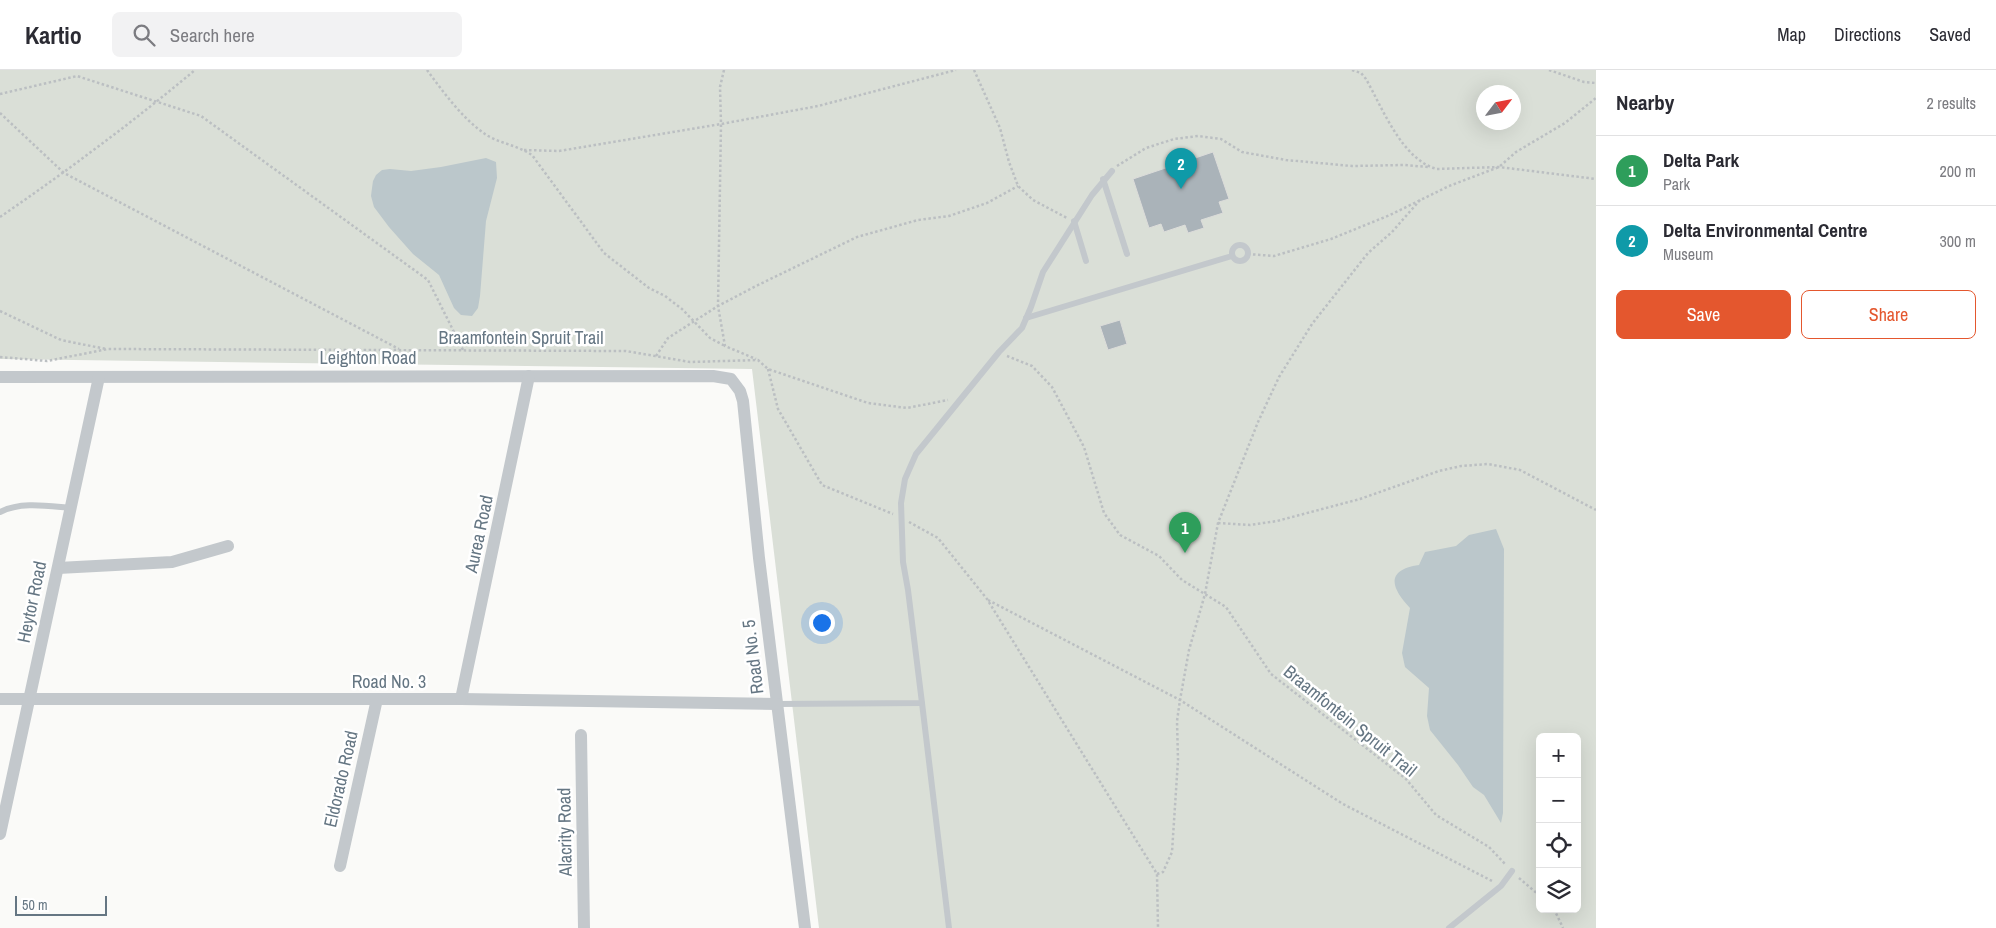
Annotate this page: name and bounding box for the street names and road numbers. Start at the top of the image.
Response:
street label: Braamfontein Spruit Trail [439,325,603,350]
street label: Leighton Road [320,345,416,370]
street label: Aurea Road [458,493,499,576]
street label: Heytor Road [11,559,52,645]
street label: Road No. 5 [736,618,769,696]
street label: Braamfontein Spruit Trail [1278,659,1422,782]
street label: Road No. 3 [352,669,426,694]
street label: Eldorado Road [317,728,364,830]
street label: Alacrity Road [551,787,578,878]

